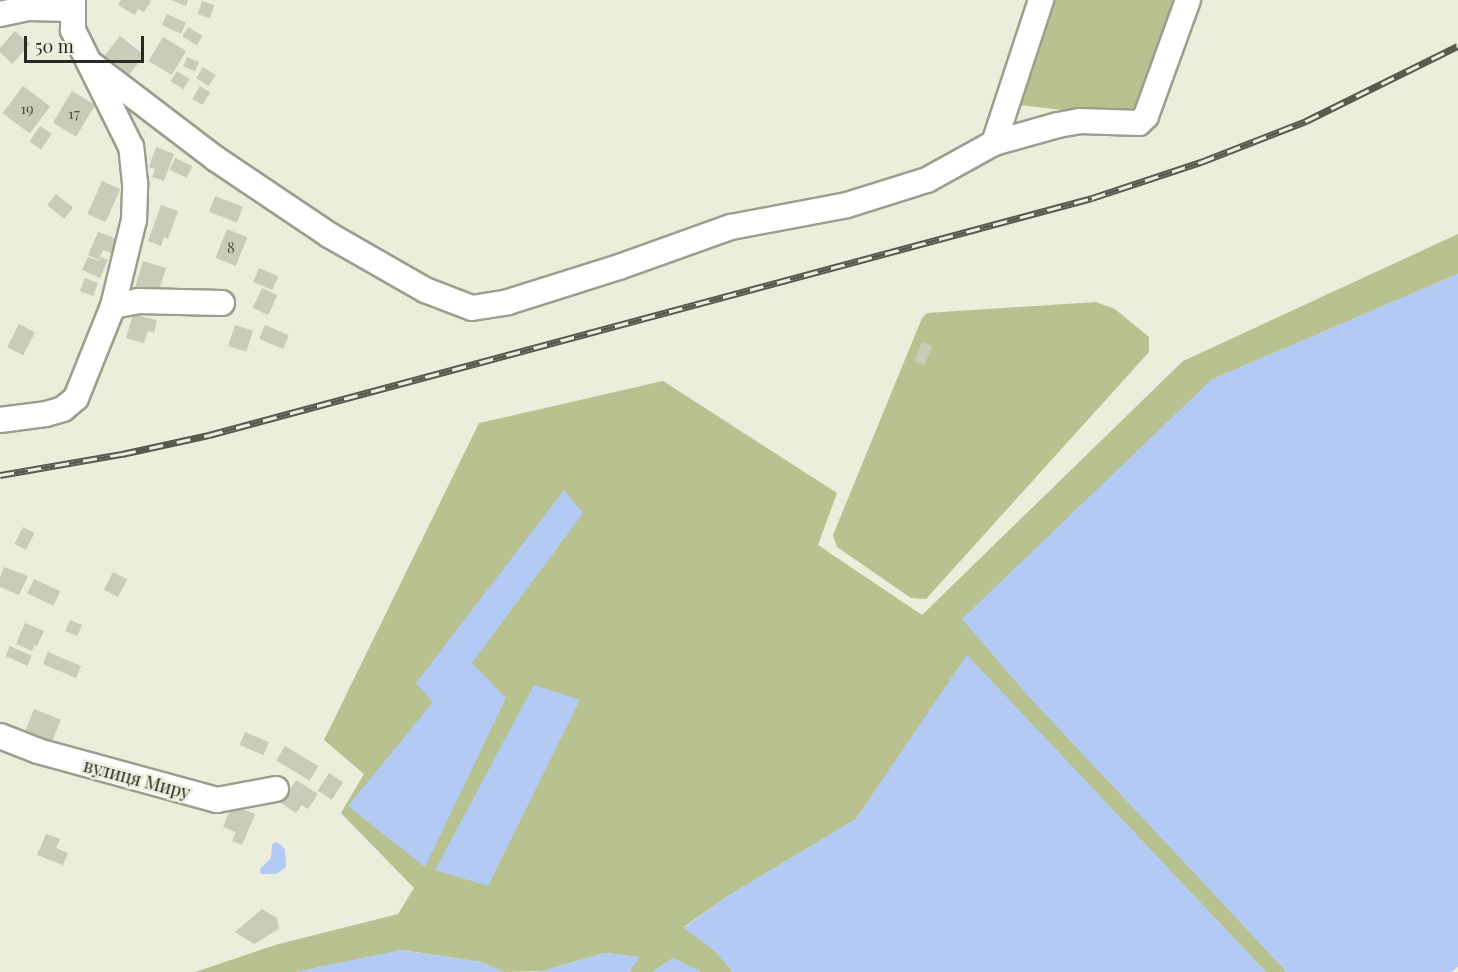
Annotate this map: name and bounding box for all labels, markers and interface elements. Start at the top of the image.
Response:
scale bar [27,24,147,62]
text: 50 m [35,34,74,58]
house number: 19 [20,100,34,118]
house number: 17 [68,105,80,123]
house number: 8 [227,239,235,257]
street label: вулиця Миру [81,754,193,804]

